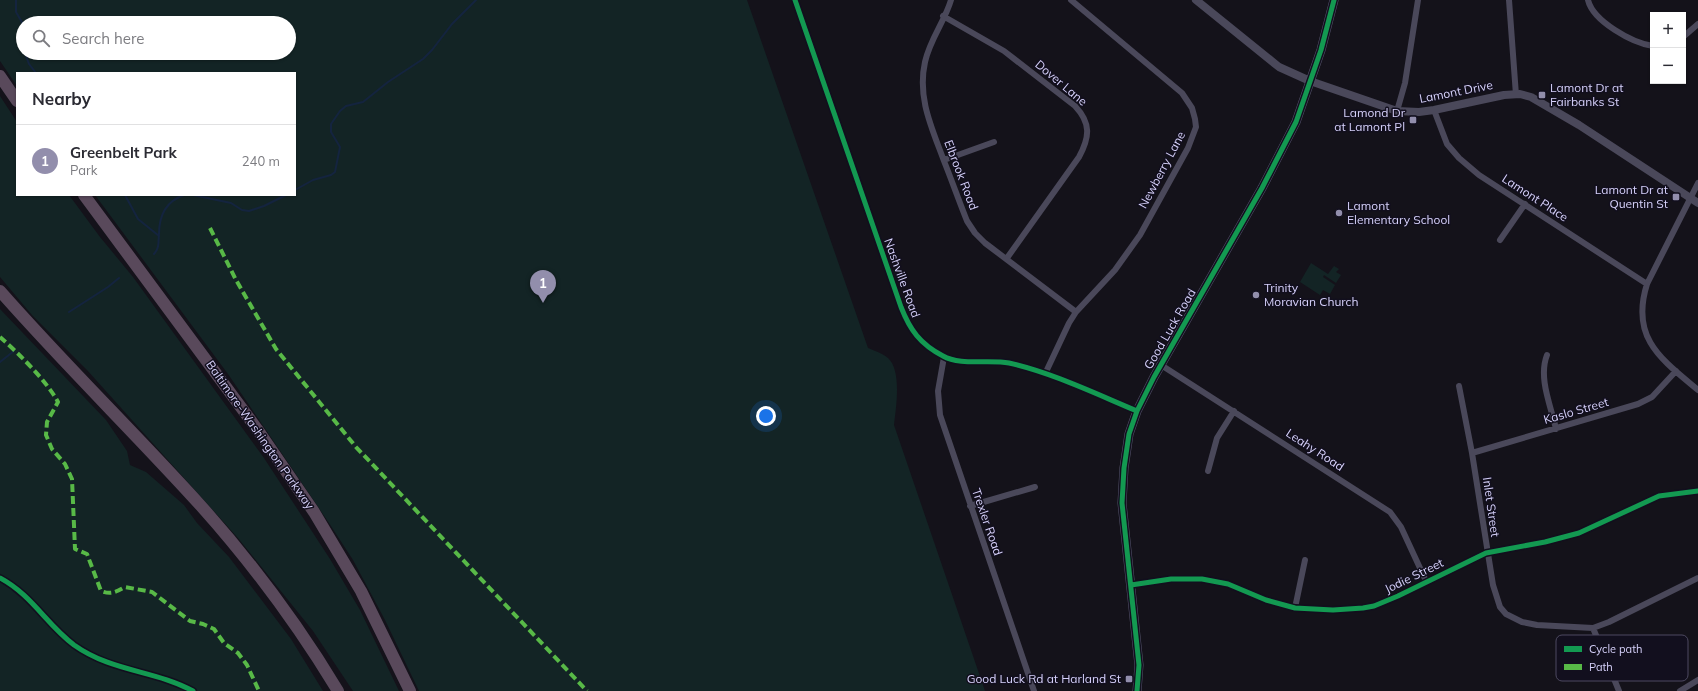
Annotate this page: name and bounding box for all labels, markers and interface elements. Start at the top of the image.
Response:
map controls [1650,12,1686,84]
button: + [1650,12,1686,48]
search box [16,16,296,60]
icon: search [30,27,52,49]
text: Search here [62,29,144,48]
button: − [1650,48,1686,84]
street label: Dover Lane [1032,57,1090,109]
street label: Lamont Drive [1418,77,1494,106]
place label: Lamont Dr at Fairbanks St [1550,80,1623,109]
text: Nearby [32,88,91,109]
marker: Lamont Dr at Fairbanks St [1537,90,1547,100]
place label: Lamond Dr at Lamont Pl [1334,105,1406,134]
marker: Lamond Dr at Lamont Pl [1408,115,1418,125]
street label: Newberry Lane [1135,129,1188,211]
street label: Elbrook Road [941,138,982,212]
text: Greenbelt Park [70,143,177,162]
text: 1 [41,153,49,169]
text: 240 m [242,153,280,169]
text: Park [70,162,97,178]
street label: Lamont Place [1499,171,1571,224]
place label: Lamont Dr at Quentin St [1595,182,1668,211]
marker: Lamont Dr at Quentin St [1671,192,1681,202]
place label: Lamont Elementary School [1347,198,1450,227]
marker: Lamont Elementary School [1334,208,1344,218]
street label: Nashville Road [881,236,924,319]
pin: 1 [530,270,556,303]
place label: Trinity Moravian Church [1264,280,1359,309]
street label: Good Luck Road [1140,286,1199,372]
marker: Trinity Moravian Church [1251,290,1261,300]
street label: Baltimore-Washington Parkway [203,357,318,513]
street label: Kaslo Street [1542,394,1610,427]
your location [756,406,776,426]
street label: Leahy Road [1283,425,1347,474]
street label: Inlet Street [1480,476,1503,538]
street label: Trexler Road [969,486,1006,557]
street label: Jodie Street [1382,555,1446,596]
legend [1556,635,1688,681]
text: Cycle path [1589,642,1642,656]
text: Path [1589,660,1613,674]
place label: Good Luck Rd at Harland St [967,671,1121,686]
marker: Good Luck Rd at Harland St [1124,674,1134,684]

